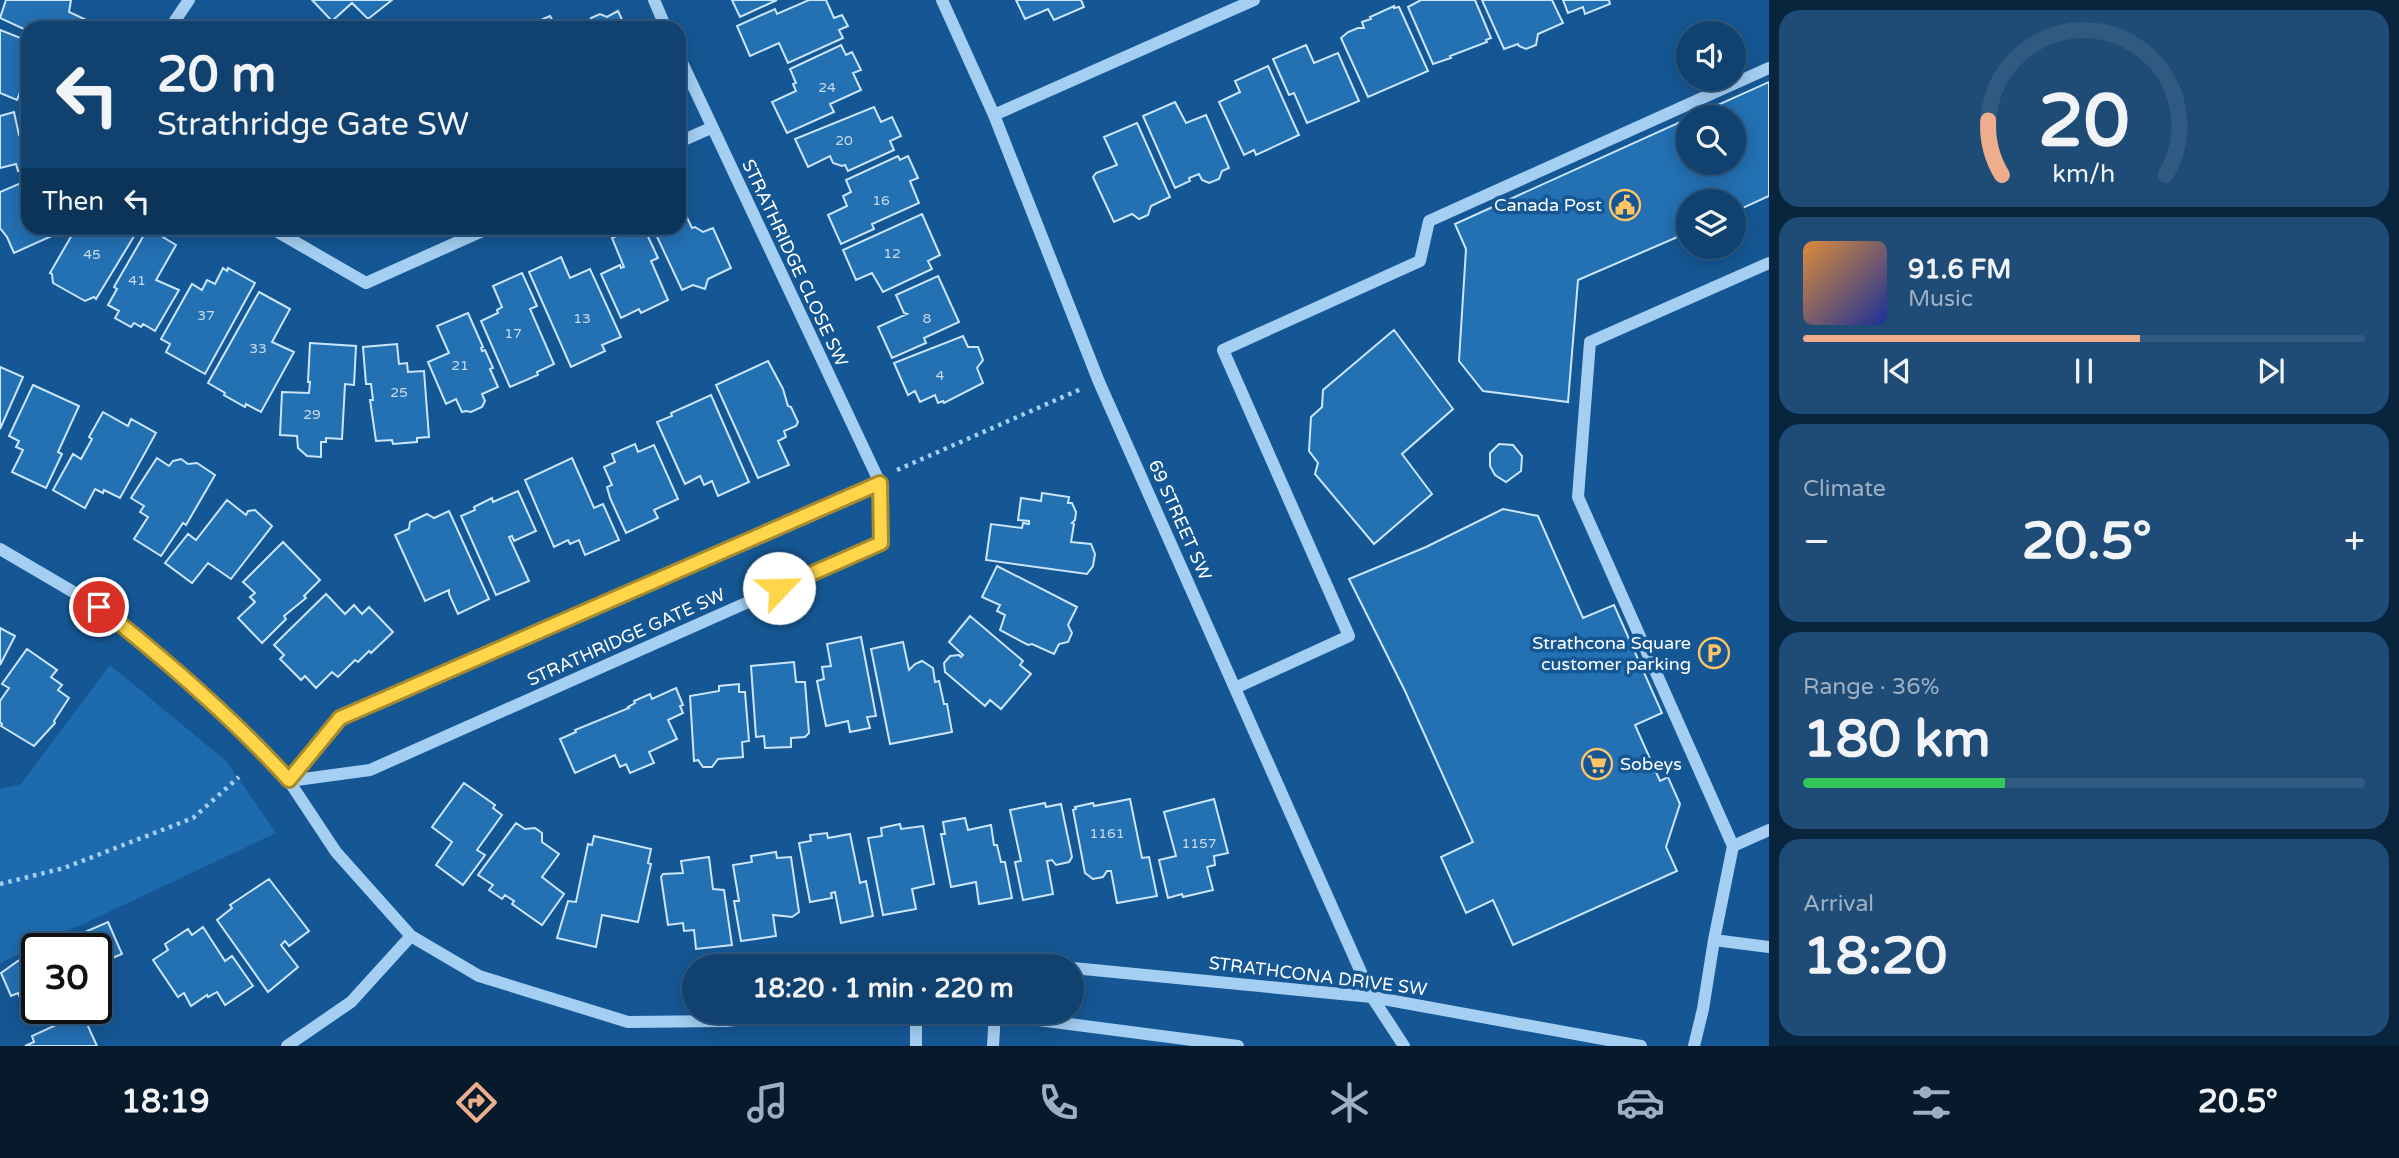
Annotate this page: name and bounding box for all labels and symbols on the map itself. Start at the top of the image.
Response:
house number: 24 [818,79,836,96]
house number: 20 [835,132,853,149]
street label: STRATHRIDGE CLOSE SW [737,156,853,370]
public building icon: Canada Post [1608,188,1642,222]
house number: 16 [872,192,890,209]
place label: Canada Post [1494,194,1602,216]
house number: 12 [883,245,901,262]
house number: 45 [83,246,101,263]
house number: 41 [128,272,146,289]
house number: 37 [197,307,215,324]
house number: 13 [573,310,591,327]
house number: 8 [923,310,932,327]
house number: 17 [504,325,522,342]
house number: 33 [249,340,267,357]
house number: 21 [451,357,469,374]
house number: 4 [936,367,945,384]
house number: 25 [390,384,408,401]
house number: 29 [303,406,321,423]
street label: 69 STREET SW [1144,456,1216,584]
position arrow [742,551,816,625]
pin [69,577,129,637]
street label: STRATHRIDGE GATE SW [523,583,729,691]
place label: Strathcona Square customer parking [1532,632,1691,675]
parking icon: Strathcona Square customer parking [1697,636,1731,670]
supermarket icon: Sobeys [1580,747,1614,781]
place label: Sobeys [1620,753,1682,775]
house number: 1161 [1089,825,1125,842]
house number: 1157 [1181,835,1217,852]
speed limit sign: 30 [21,933,112,1024]
street label: STRATHCONA DRIVE SW [1208,952,1428,1000]

